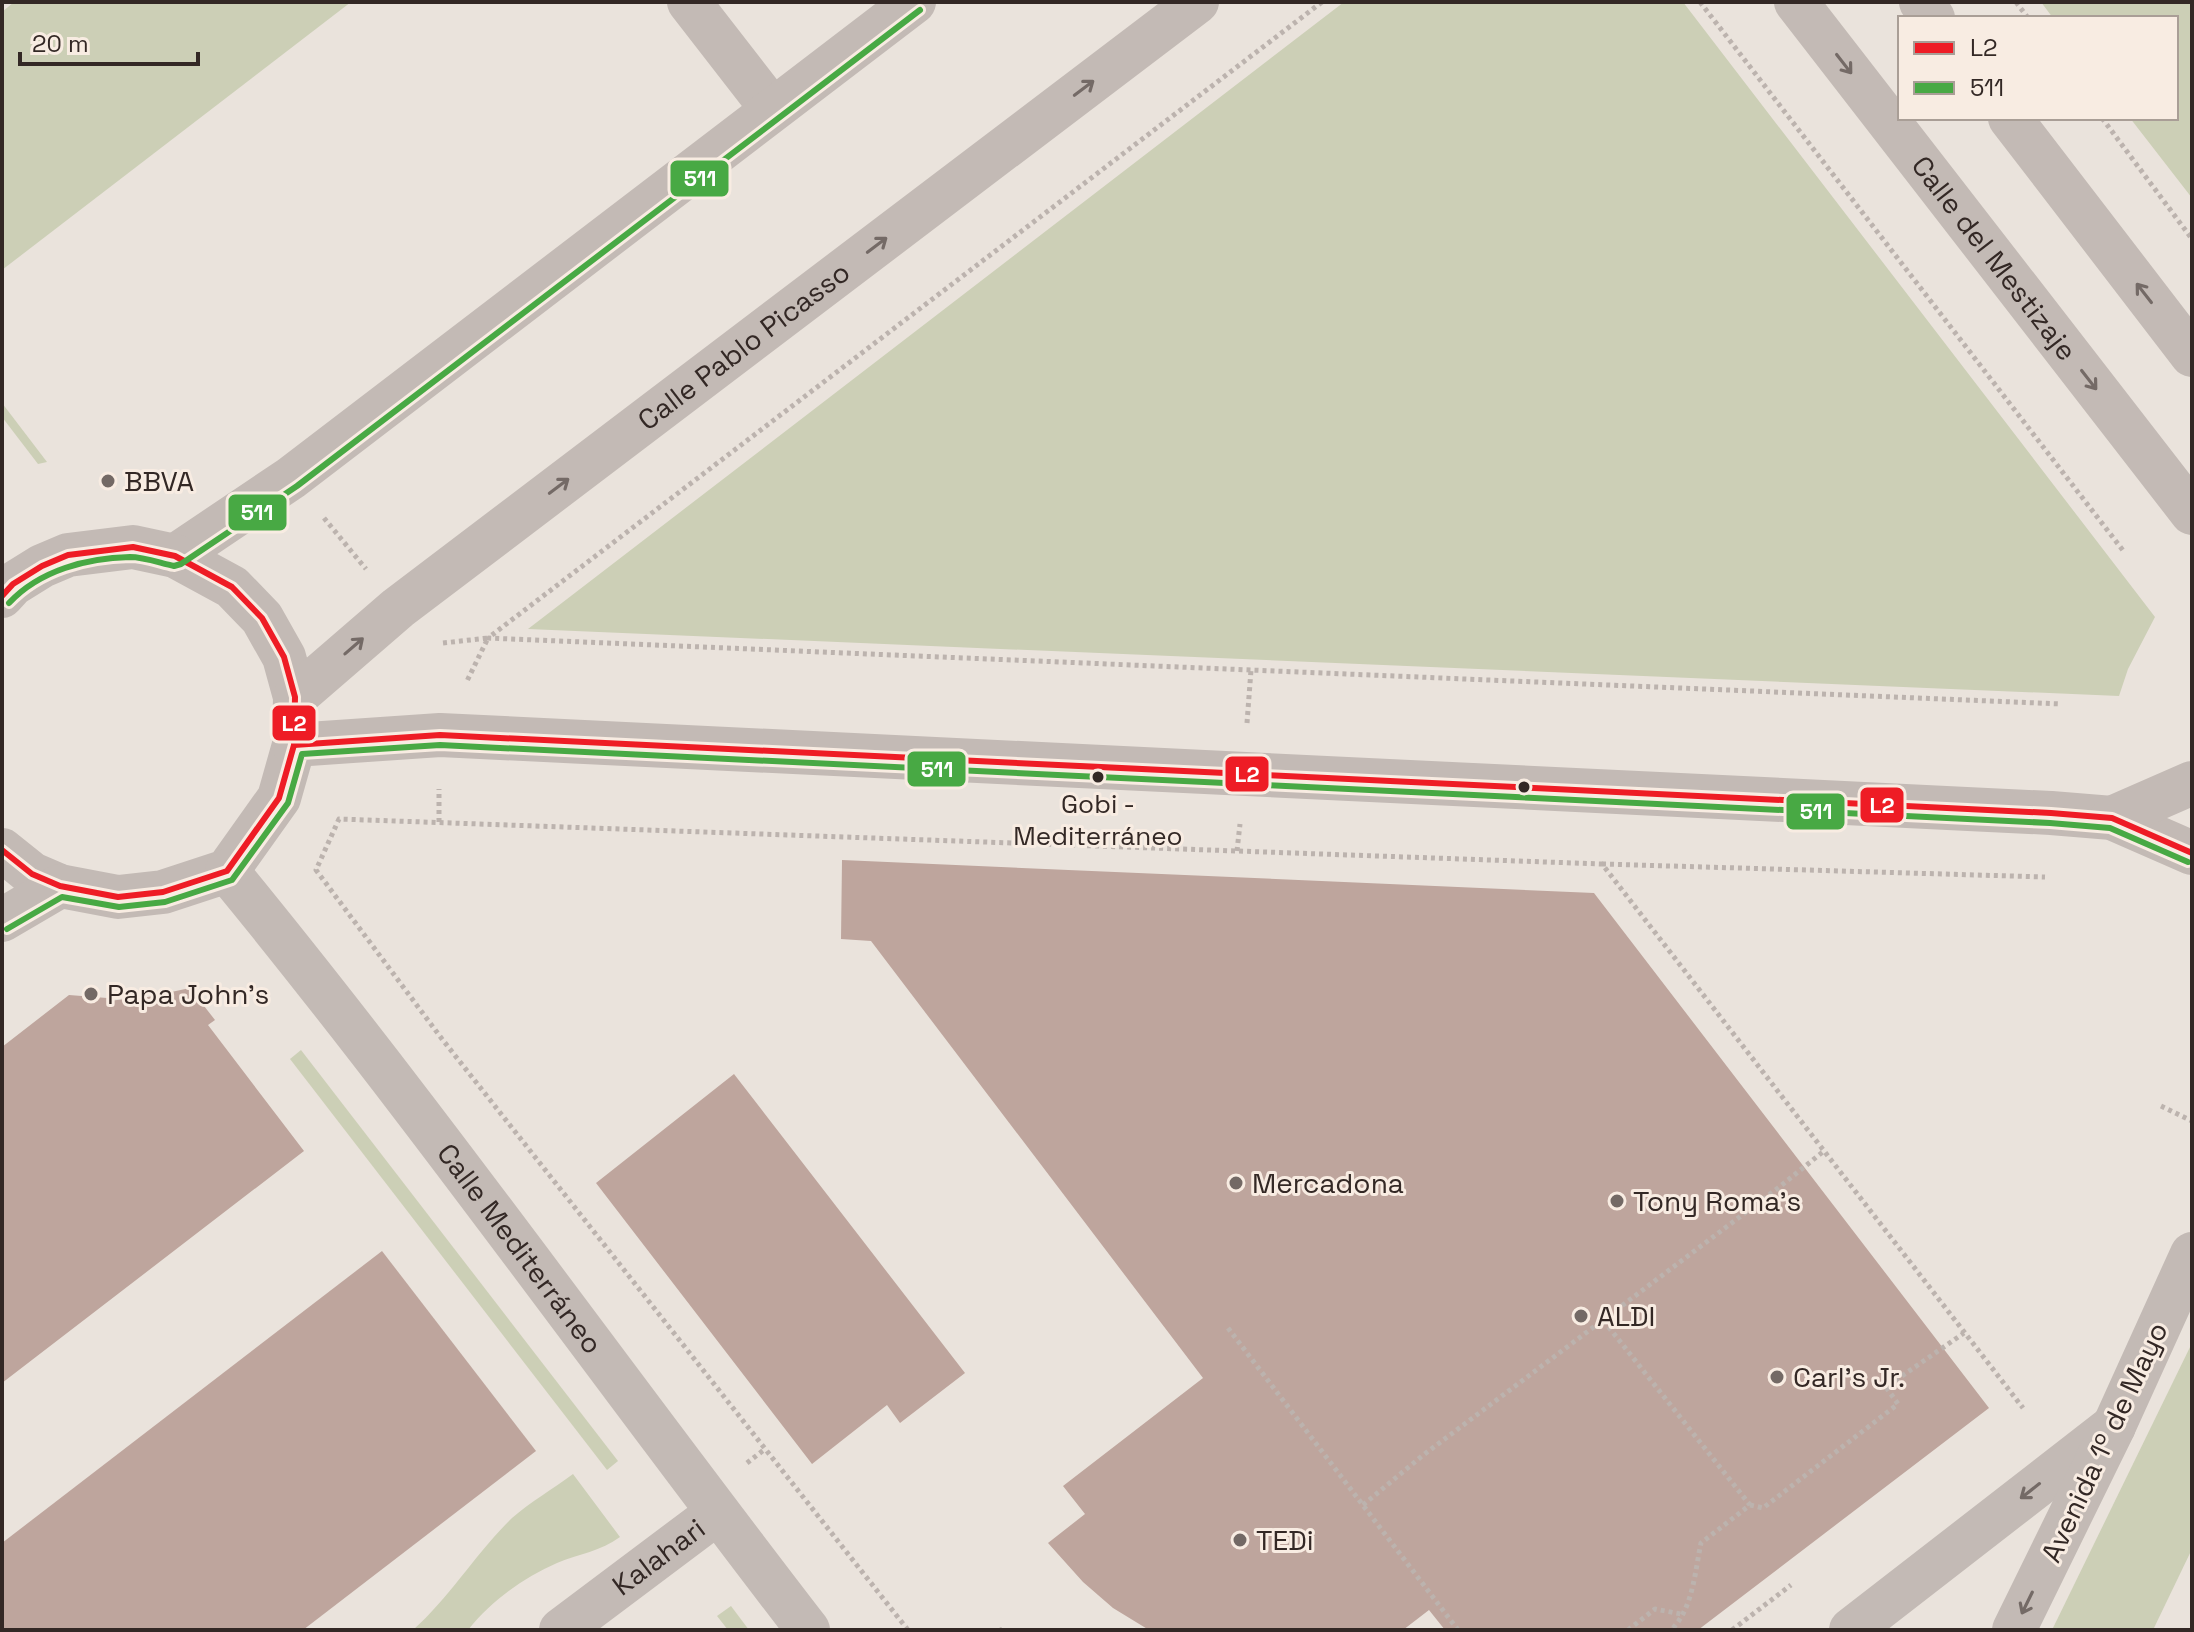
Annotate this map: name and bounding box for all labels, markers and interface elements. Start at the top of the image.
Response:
scale bar [20,16,198,66]
legend [1898,16,2178,120]
text: 20 m [32,28,89,59]
text: L2 [1970,32,1998,63]
one-way arrow [1836,53,1853,74]
text: 511 [1970,72,2004,103]
one-way arrow [1073,79,1095,96]
street label: Calle del Mestizaje [1904,148,2085,368]
line badge: 511 [669,159,730,198]
text: 511 [684,164,716,192]
one-way arrow [866,236,888,253]
street label: Calle Pablo Picasso [630,254,857,438]
one-way arrow [2136,283,2153,304]
one-way arrow [2081,369,2098,390]
place label: BBVA [124,463,194,499]
marker: BBVA [99,472,117,490]
one-way arrow [548,478,569,495]
line badge: 511 [227,493,288,532]
text: 511 [241,498,273,526]
one-way arrow [343,637,363,655]
line badge: L2 [271,704,317,742]
text: L2 [282,709,307,737]
line badge: 511 [906,750,967,788]
text: 511 [921,755,953,783]
line badge: L2 [1224,755,1270,793]
text: L2 [1235,760,1260,788]
marker: Gobi - Mediterráneo [1090,769,1106,785]
unlabelled marker [1516,779,1532,795]
line badge: L2 [1859,786,1905,824]
place label: Gobi - Mediterráneo [1013,787,1183,853]
text: L2 [1870,791,1895,819]
line badge: 511 [1785,792,1846,831]
text: 511 [1800,797,1832,825]
place label: Papa John's [107,976,269,1012]
marker: Papa John's [82,985,100,1003]
street label: Calle Mediterráneo [429,1136,611,1361]
place label: Mercadona [1252,1165,1404,1201]
marker: Mercadona [1227,1174,1245,1192]
place label: Tony Roma's [1633,1183,1801,1219]
marker: Tony Roma's [1608,1192,1626,1210]
place label: ALDI [1597,1298,1655,1334]
marker: ALDI [1572,1307,1590,1325]
street label: Avenida 1º de Mayo [2033,1316,2175,1568]
place label: Carl's Jr. [1793,1359,1905,1395]
marker: Carl's Jr. [1768,1368,1786,1386]
one-way arrow [2020,1482,2041,1500]
street label: Kalahari [605,1510,712,1603]
place label: TEDi [1256,1522,1314,1558]
marker: TEDi [1231,1531,1249,1549]
one-way arrow [2019,1591,2034,1615]

